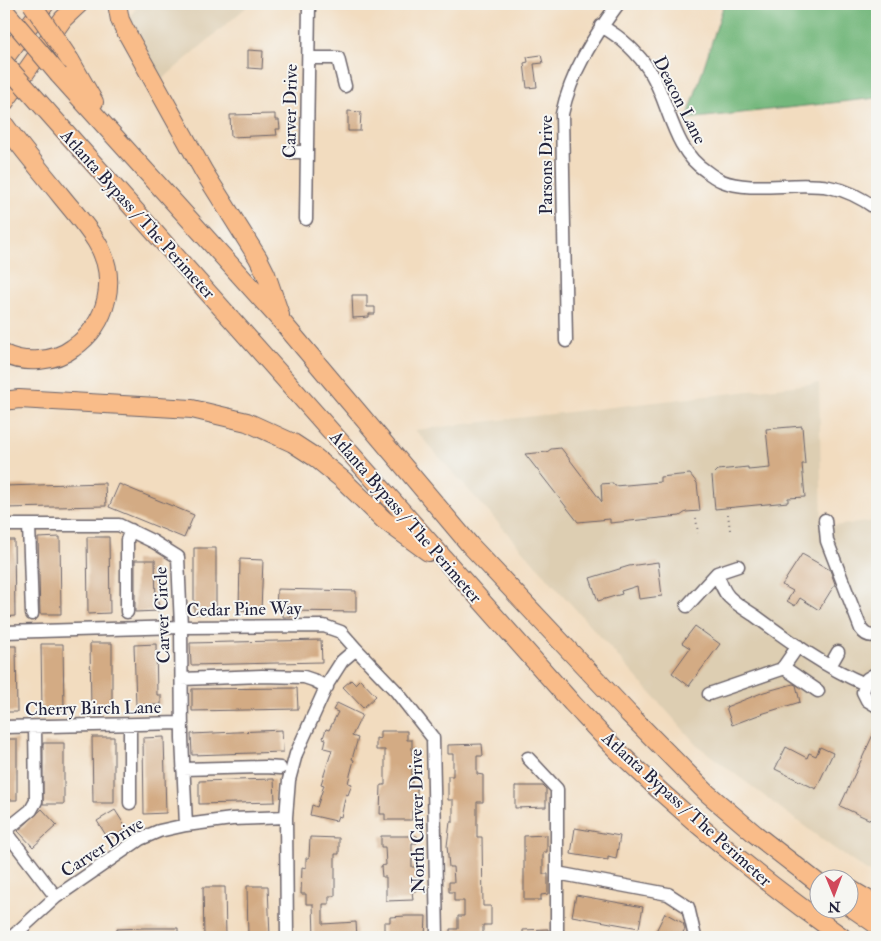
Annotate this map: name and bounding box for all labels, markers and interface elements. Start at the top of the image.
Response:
street label: Deacon Lane [648,52,712,149]
street label: Carver Drive [278,63,303,158]
street label: Parsons Drive [535,115,558,215]
street label: Atlanta Bypass / The Perimeter [55,124,220,304]
street label: Atlanta Bypass / The Perimeter [324,426,487,608]
street label: Carver Circle [149,566,176,664]
street label: Cedar Pine Way [186,597,303,622]
street label: Cherry Birch Lane [25,696,162,721]
street label: Atlanta Bypass / The Perimeter [596,726,777,892]
street label: North Carver Drive [405,748,430,893]
street label: Carver Drive [56,812,148,883]
north arrow [808,868,858,918]
text: N [827,898,842,915]

